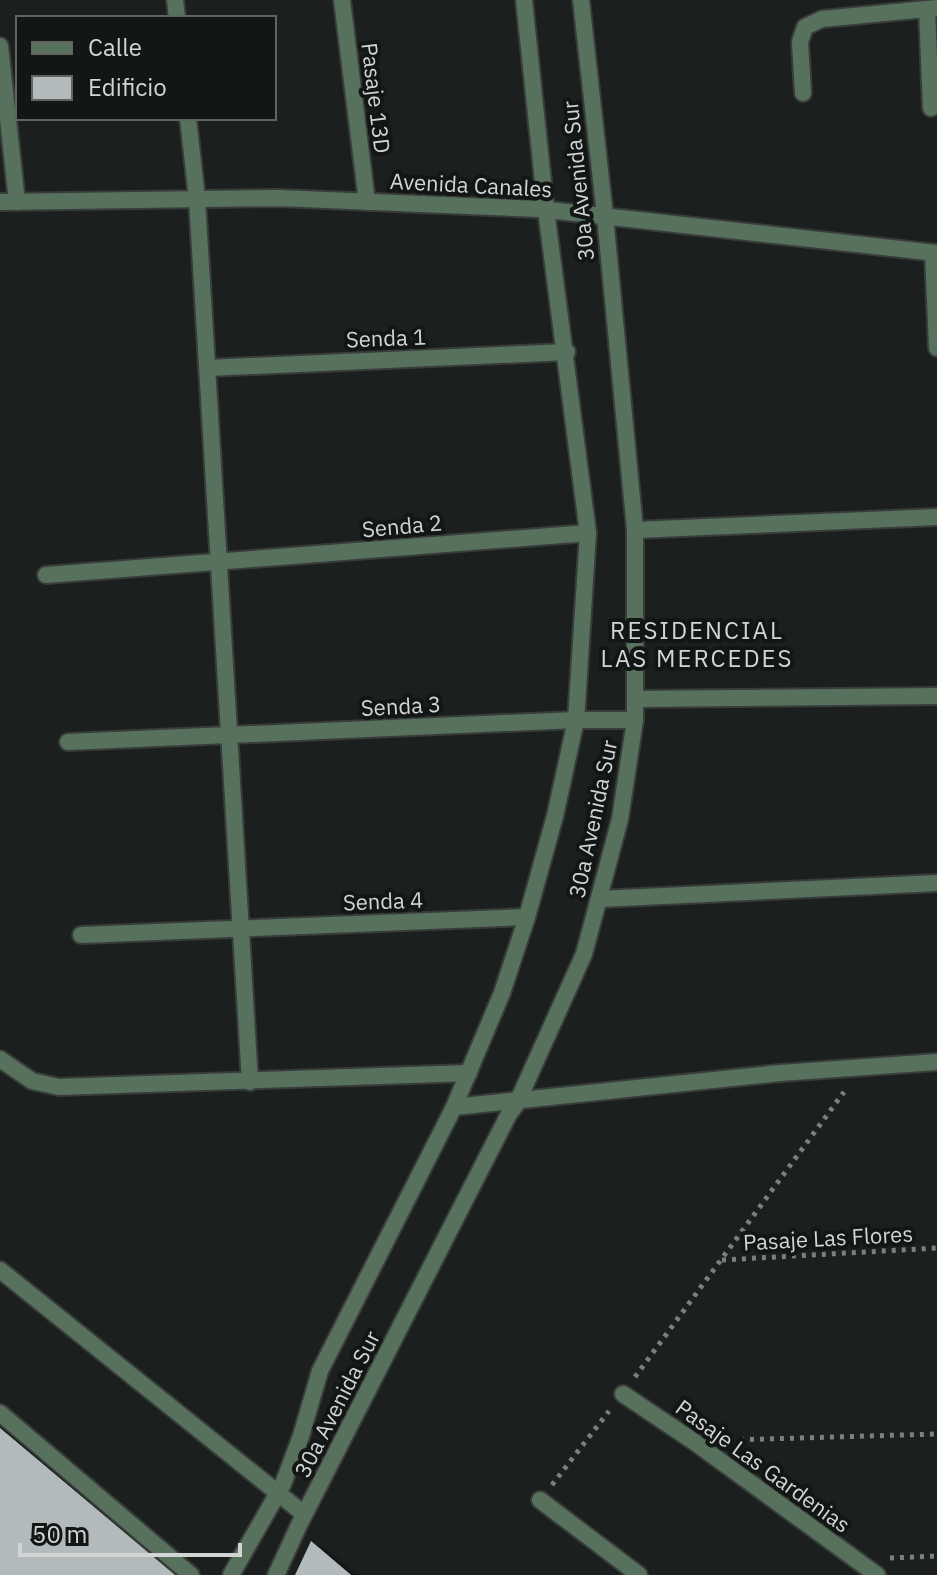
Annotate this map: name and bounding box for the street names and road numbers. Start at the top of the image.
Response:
street label: Pasaje 13D [355,41,398,155]
street label: 30a Avenida Sur [555,100,600,263]
street label: Avenida Canales [389,166,553,203]
street label: Senda 1 [345,322,427,353]
street label: Senda 2 [361,508,443,543]
street label: Senda 3 [360,689,442,722]
street label: 30a Avenida Sur [562,737,623,901]
street label: Senda 4 [342,885,424,916]
street label: Pasaje Las Flores [742,1219,914,1256]
street label: 30a Avenida Sur [287,1326,386,1482]
street label: Pasaje Las Gardenias [670,1392,856,1539]

